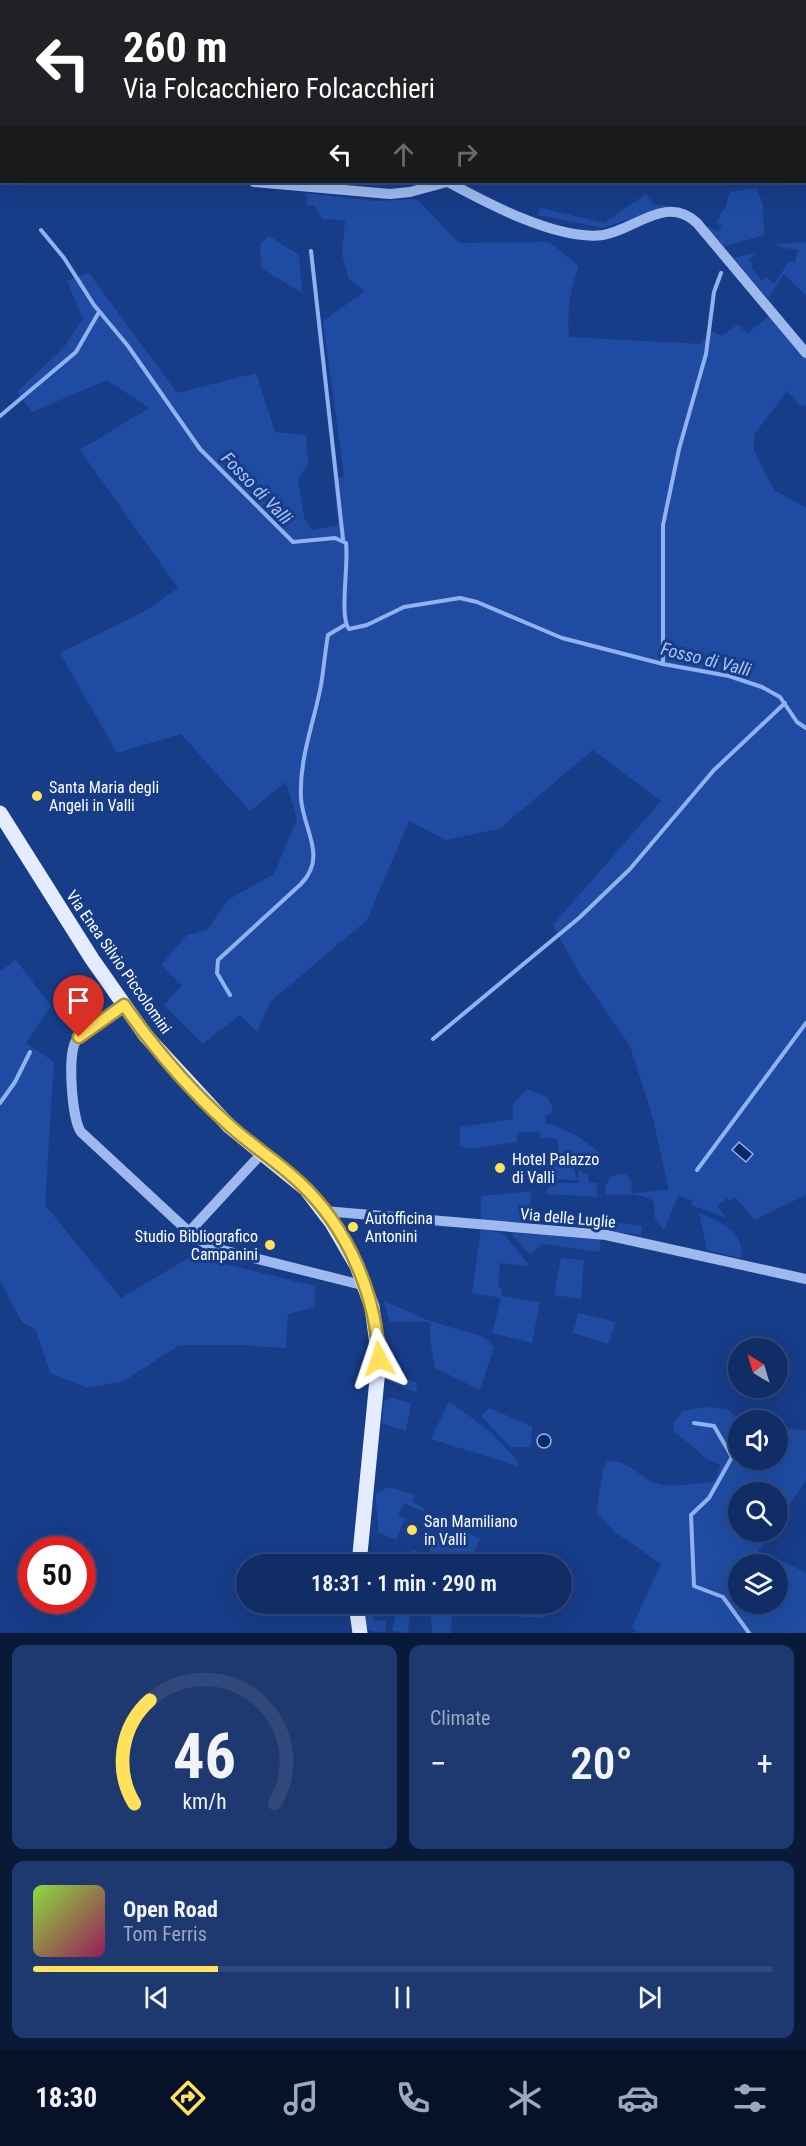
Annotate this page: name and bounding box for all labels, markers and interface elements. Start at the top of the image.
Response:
text: 260 m [123,23,228,72]
icon: left [24,24,102,102]
text: Via Folcacchiero Folcacchieri [123,73,435,105]
icon: left [324,138,357,171]
icon: ahead [387,138,420,171]
icon: right [450,138,483,171]
water label: Fosso di Valli [217,448,297,529]
water label: Fosso di Valli [659,638,754,681]
place label: Santa Maria degli Angeli in Valli [49,778,159,815]
marker: Santa Maria degli Angeli in Valli [30,789,44,803]
street label: Via Enea Silvio Piccolomini [62,887,176,1037]
pin [53,975,104,1037]
icon: arrive [62,984,95,1017]
place label: Hotel Palazzo di Valli [512,1150,599,1187]
marker: Hotel Palazzo di Valli [493,1161,507,1175]
street label: Via delle Luglie [520,1204,616,1232]
place label: Autofficina Antonini [365,1209,433,1246]
marker: Autofficina Antonini [346,1220,360,1234]
place label: Studio Bibliografico Campanini [135,1227,258,1264]
marker: Studio Bibliografico Campanini [263,1238,277,1252]
position arrow [347,1327,411,1391]
north arrow [728,1338,788,1398]
map controls [728,1338,788,1614]
button: sound [728,1410,788,1470]
button: search [728,1482,788,1542]
place label: San Mamiliano in Valli [424,1512,518,1549]
marker: San Mamiliano in Valli [405,1523,419,1537]
speed limit sign: 50 [18,1536,96,1614]
button: layers [728,1554,788,1614]
text: 18:31 · 1 min · 290 m [311,1571,497,1596]
text: Climate [430,1706,490,1730]
text: 46 [173,1720,236,1793]
text: 20° [570,1737,633,1790]
text: − [430,1744,447,1783]
text: + [757,1744,773,1783]
text: km/h [182,1789,227,1814]
text: Open Road [123,1897,218,1922]
text: Tom Ferris [123,1922,207,1946]
icon: previous [140,1981,173,2014]
icon: pause [386,1981,419,2014]
icon: next [633,1981,666,2014]
icon: directions [167,2077,209,2119]
icon: music [280,2077,322,2119]
icon: phone [392,2077,434,2119]
icon: climate [504,2077,546,2119]
icon: car [617,2077,659,2119]
icon: filters [729,2077,771,2119]
text: 18:30 [35,2082,97,2114]

